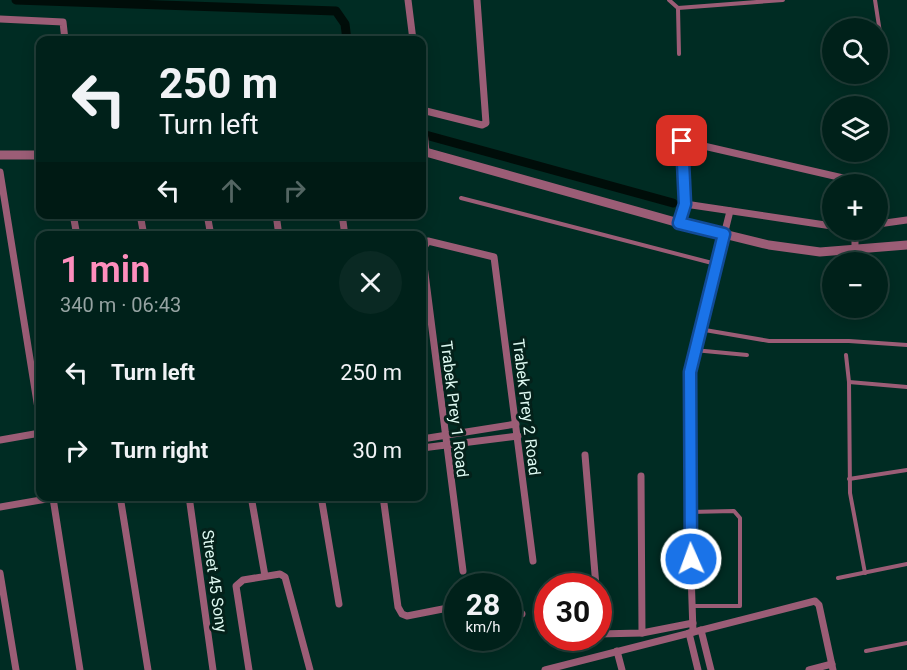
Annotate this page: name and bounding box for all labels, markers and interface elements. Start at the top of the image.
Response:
map controls [822,18,888,318]
button: search [822,18,888,84]
text: 250 m [159,59,278,108]
icon: left [60,60,138,138]
button: layers [822,96,888,162]
text: Turn left [159,109,259,141]
pin [656,115,707,166]
icon: arrive [665,124,698,157]
icon: left [152,174,185,207]
icon: ahead [215,174,248,207]
icon: right [278,174,311,207]
button: + [822,174,888,240]
text: 1 min [60,249,150,291]
button: close [339,251,402,314]
button: − [822,252,888,318]
text: 340 m · 06:43 [60,293,181,317]
street label: Trabek Prey 2 Road [509,338,544,476]
street label: Trabek Prey 1 Road [437,340,472,478]
icon: left [60,356,93,389]
text: Turn left [111,360,195,385]
text: 250 m [340,360,402,385]
icon: right [60,434,93,467]
text: Turn right [111,438,208,463]
text: 30 m [353,438,402,463]
position arrow [659,527,723,591]
street label: Street 45 Sony [198,529,231,634]
speed limit sign: 30 [534,573,612,651]
text: 28 [466,587,500,622]
text: km/h [465,618,501,636]

